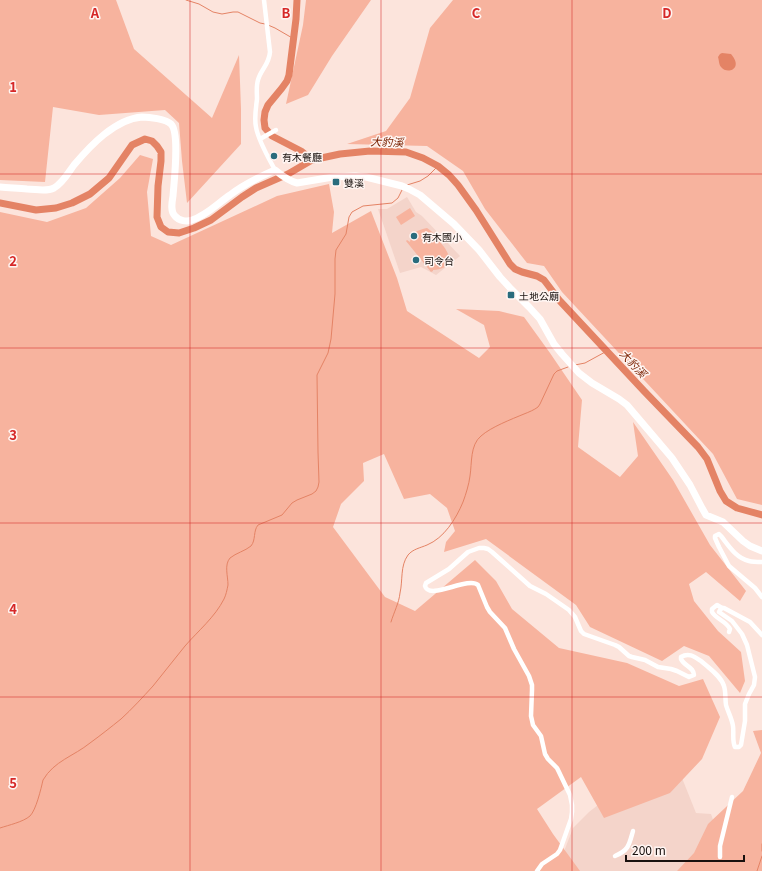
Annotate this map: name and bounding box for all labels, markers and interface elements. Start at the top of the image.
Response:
text: A [90,3,100,22]
text: B [282,3,291,22]
text: C [472,3,481,22]
text: D [662,3,672,22]
text: 1 [9,77,17,96]
water label: 大豹溪 [370,132,406,150]
place label: 有木餐廳 [282,149,322,164]
marker: 有木餐廳 [269,151,279,161]
place label: 雙溪 [344,175,364,190]
marker: 雙溪 [331,177,341,187]
place label: 有木國小 [422,229,462,244]
marker: 有木國小 [409,231,419,241]
text: 2 [9,251,17,270]
place label: 司令台 [424,253,454,268]
marker: 司令台 [411,255,421,265]
place label: 土地公廟 [519,288,559,303]
marker: 土地公廟 [506,290,516,300]
water label: 大豹溪 [617,345,652,382]
text: 3 [9,425,17,444]
text: 4 [9,599,17,618]
text: 5 [9,773,17,792]
scale bar [626,837,744,863]
text: 200 m [632,841,666,858]

